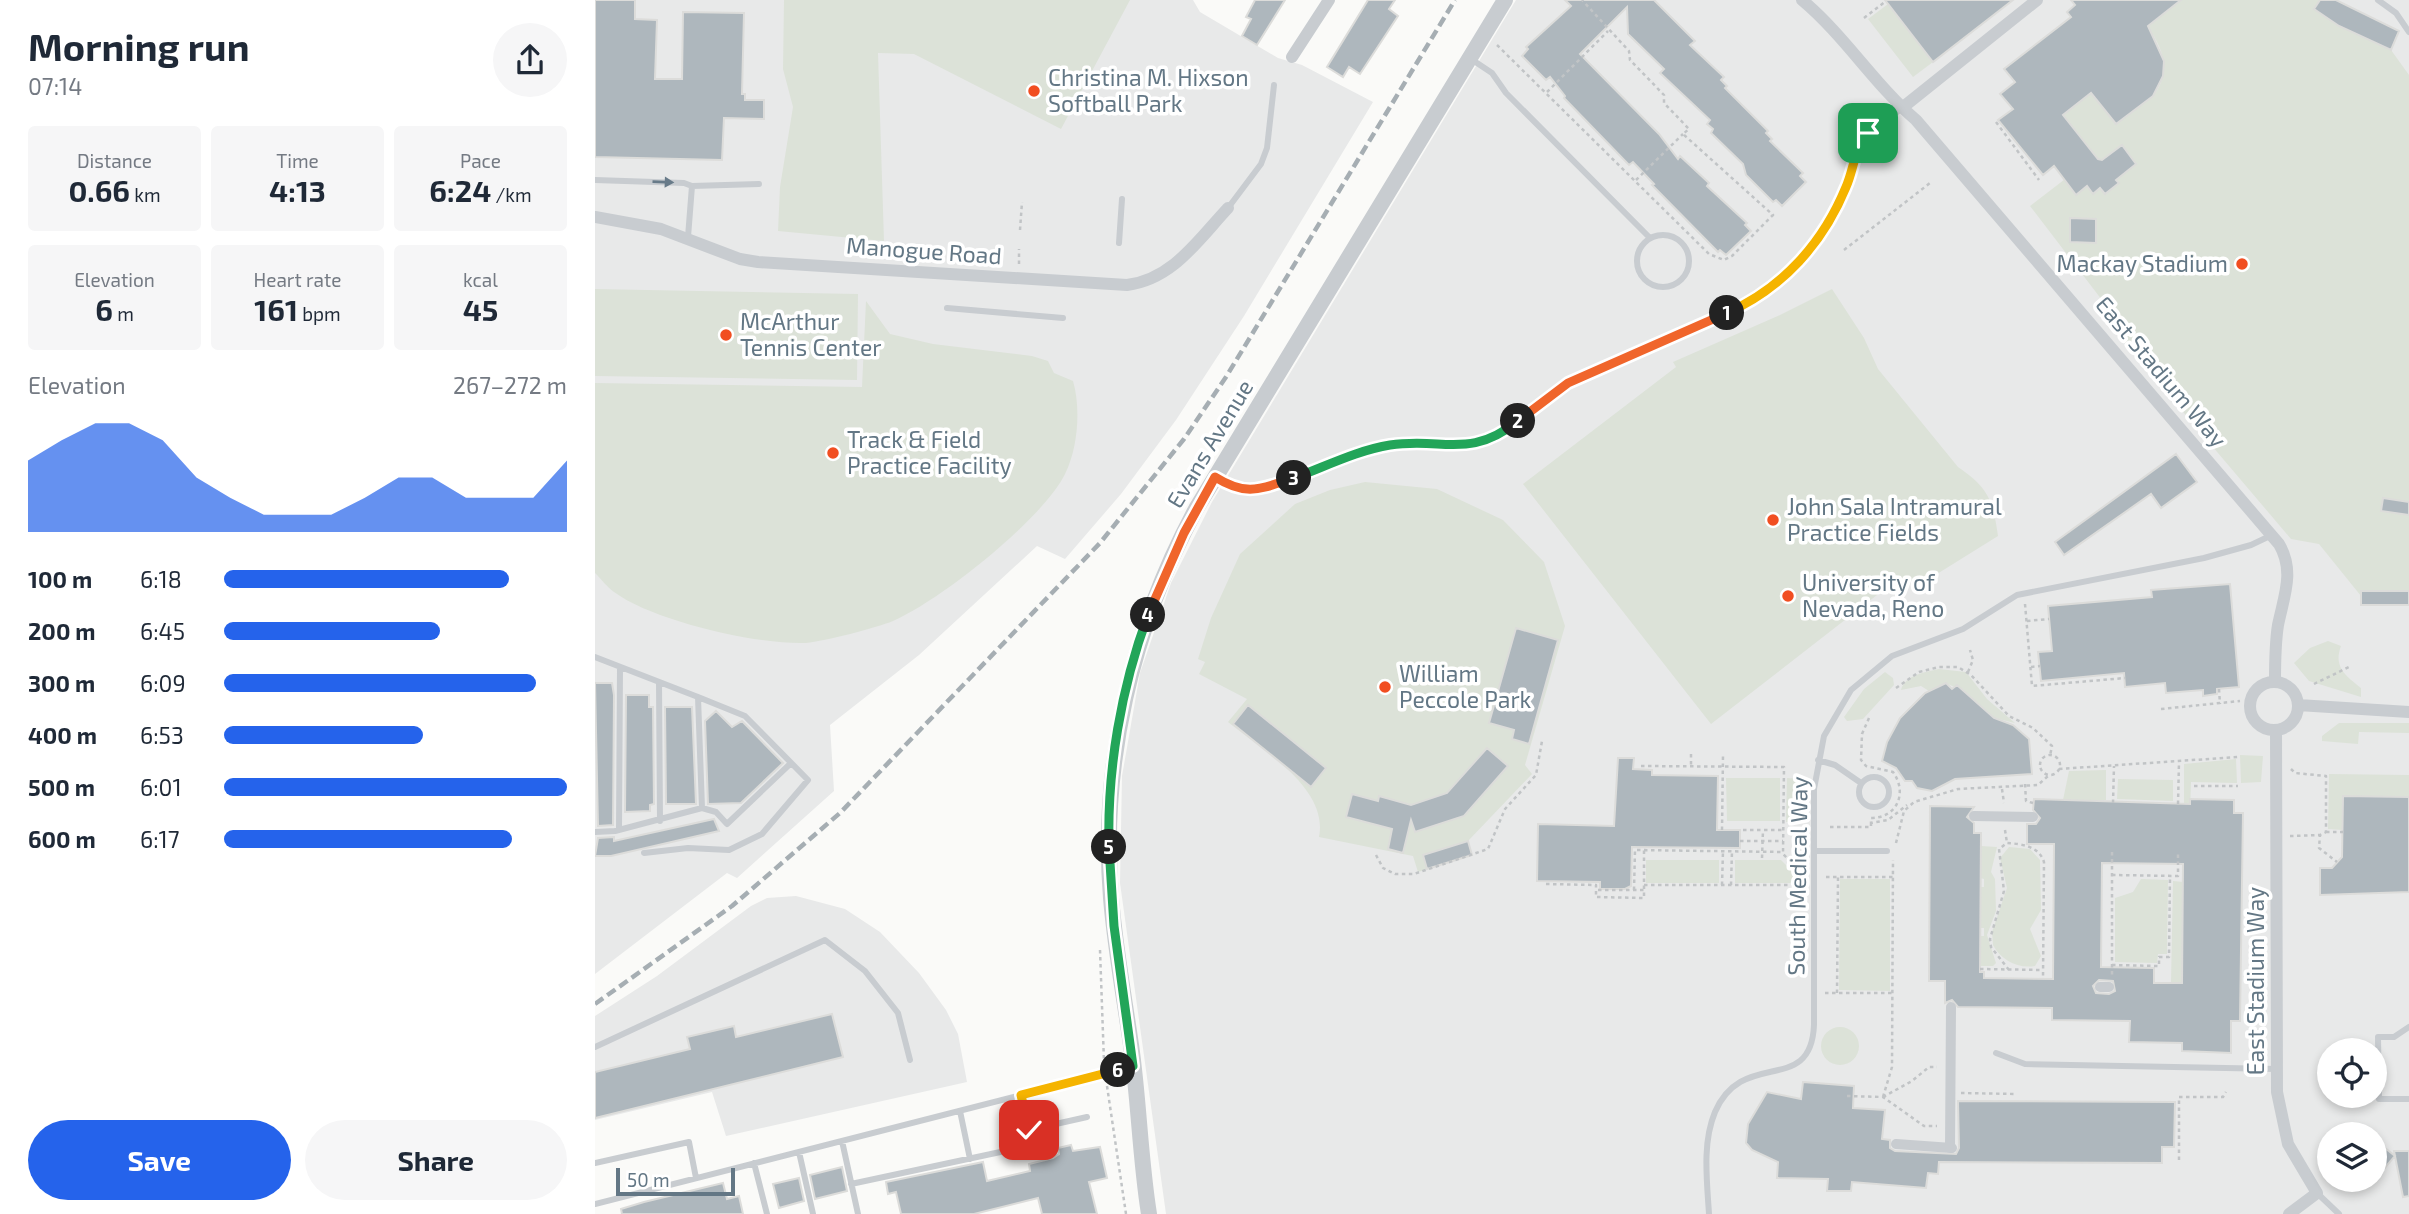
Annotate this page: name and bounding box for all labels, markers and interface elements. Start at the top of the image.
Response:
text: Morning run [28,23,249,69]
button: share [493,23,567,97]
place label: Christina M. Hixson Softball Park [1048,63,1249,117]
text: 07:14 [28,72,82,100]
marker: Christina M. Hixson Softball Park [1026,83,1042,99]
pin [1838,103,1898,163]
icon: arrive [1849,114,1887,152]
text: Distance [77,149,152,172]
text: Time [276,149,319,172]
text: Pace [460,149,501,172]
text: 0.66 [68,172,130,208]
text: 4:13 [269,172,326,208]
text: 6:24 [429,172,491,208]
one-way arrow [652,177,674,188]
text: km [130,183,161,206]
text: /km [491,183,532,206]
street label: Manogue Road [845,231,1003,269]
place label: Mackay Stadium [2057,249,2228,277]
marker: Mackay Stadium [2234,256,2250,272]
text: Elevation [74,268,155,291]
text: Heart rate [254,268,341,291]
text: kcal [463,268,498,291]
street label: East Stadium Way [2090,290,2233,453]
text: 6 [95,291,113,327]
text: 161 [254,291,298,327]
text: 45 [463,291,498,327]
pin: 1 [1709,296,1745,330]
text: 1 [1722,301,1731,324]
text: m [113,302,134,325]
text: bpm [298,302,341,325]
place label: McArthur Tennis Center [740,307,882,361]
marker: McArthur Tennis Center [718,327,734,343]
text: Elevation [28,371,126,399]
text: 267–272 m [453,371,567,399]
street label: Evans Avenue [1160,374,1258,513]
pin: 2 [1501,404,1535,438]
text: 2 [1512,409,1523,432]
place label: Track & Field Practice Facility [847,425,1012,479]
marker: Track & Field Practice Facility [825,445,841,461]
pin: 3 [1277,461,1311,496]
text: 3 [1288,466,1299,489]
place label: John Sala Intramural Practice Fields [1787,492,2002,546]
marker: John Sala Intramural Practice Fields [1765,512,1781,528]
text: 100 m [28,565,92,593]
text: 6:18 [140,565,182,593]
place label: University of Nevada, Reno [1802,568,1944,622]
marker: University of Nevada, Reno [1780,588,1796,604]
pin: 4 [1131,598,1165,632]
text: 4 [1141,603,1154,626]
text: 200 m [28,617,96,645]
text: 6:45 [140,617,185,645]
place label: William Peccole Park [1399,659,1532,713]
text: 300 m [28,669,95,697]
text: 6:09 [140,669,186,697]
marker: William Peccole Park [1377,679,1393,695]
text: 400 m [28,721,97,749]
text: 6:53 [140,721,184,749]
text: 500 m [28,773,95,801]
text: 6:01 [140,773,182,801]
street label: South Medical Way [1781,776,1813,976]
text: 600 m [28,825,96,853]
text: 6:17 [140,825,180,853]
pin: 5 [1091,830,1127,864]
text: 5 [1103,835,1114,858]
street label: East Stadium Way [2241,887,2269,1075]
map controls [2317,1038,2387,1192]
button: locate [2317,1038,2387,1108]
pin: 6 [1100,1052,1135,1088]
text: 6 [1112,1058,1123,1081]
pin [999,1100,1059,1160]
icon: check [1010,1111,1048,1149]
button: Save [28,1120,291,1200]
button: Share [305,1120,567,1200]
button: layers [2317,1122,2387,1192]
scale bar [616,1165,735,1197]
text: 50 m [627,1168,670,1191]

